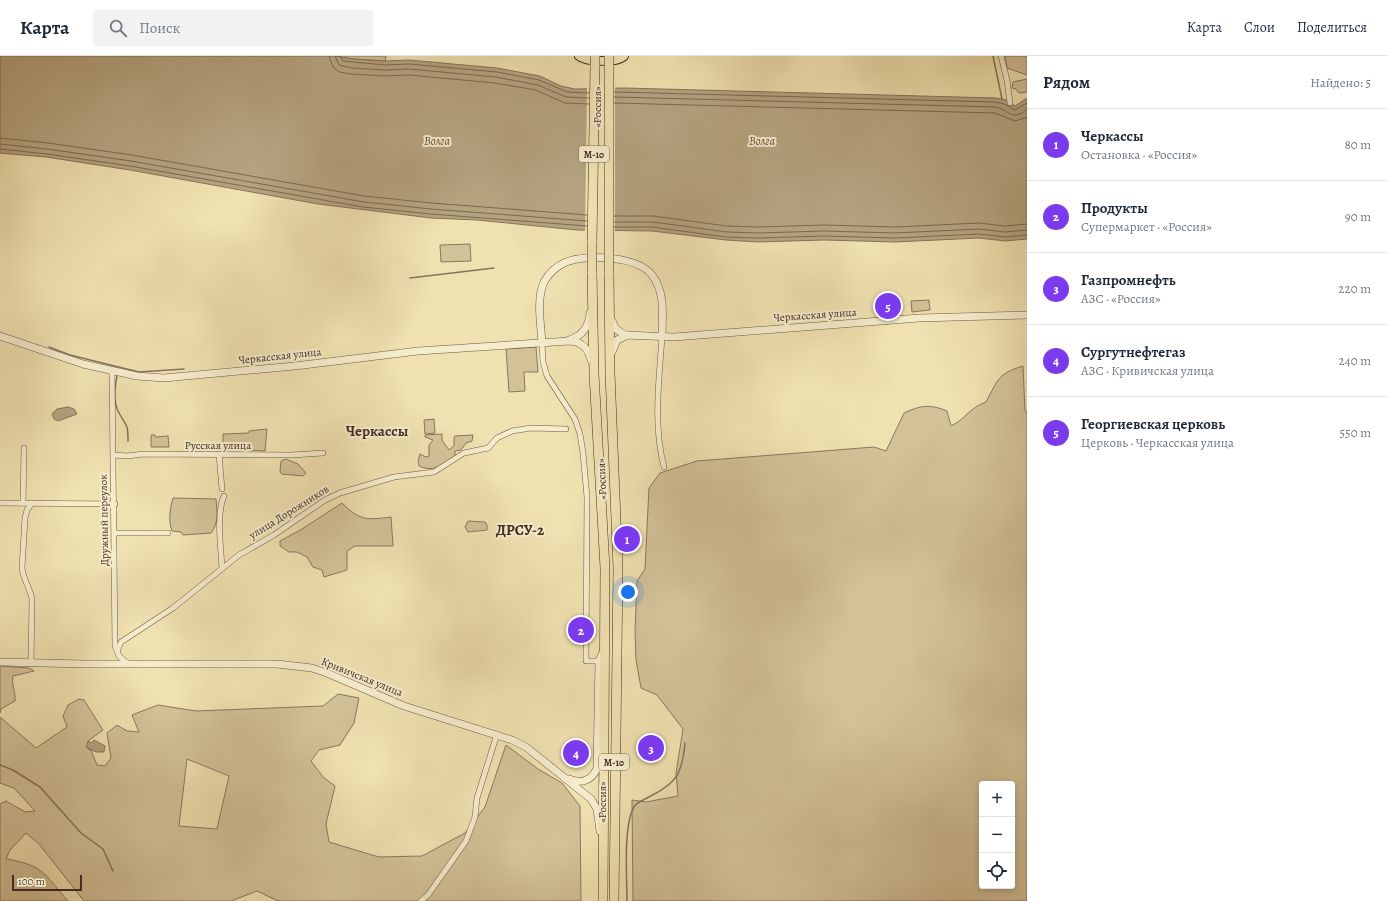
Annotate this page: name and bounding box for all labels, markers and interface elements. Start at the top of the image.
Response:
search box [93,10,373,46]
text: Карта [20,15,69,41]
icon: search [107,17,129,39]
text: Поиск [139,18,180,38]
text: Карта [1187,18,1222,37]
text: Слои [1244,18,1275,37]
text: Поделиться [1297,18,1367,37]
text: Рядом [1043,71,1090,94]
text: Найдено: 5 [1310,74,1371,91]
street label: «Россия» [590,86,605,128]
text: Черкассы [1081,126,1144,146]
water label: Волга [424,133,450,149]
water label: Волга [749,133,775,149]
text: 1 [1054,136,1058,153]
text: 80 m [1344,136,1371,153]
road number: М-10 [579,146,609,162]
text: Остановка · «Россия» [1081,146,1197,163]
text: Продукты [1081,198,1148,218]
text: 2 [1053,208,1059,225]
text: 90 m [1345,208,1371,225]
text: Супермаркет · «Россия» [1081,218,1212,235]
text: Газпромнефть [1081,270,1176,290]
text: 3 [1053,280,1059,297]
text: 220 m [1338,280,1371,297]
text: АЗС · «Россия» [1081,290,1161,307]
pin: 5 [875,291,901,321]
street label: Черкасская улица [773,305,858,325]
text: Сургутнефтегаз [1081,342,1185,362]
street label: Черкасская улица [238,344,323,368]
text: 4 [1053,352,1059,369]
text: 240 m [1339,352,1371,369]
text: АЗС · Кривичская улица [1081,362,1214,379]
text: Георгиевская церковь [1081,414,1225,434]
district label: Черкассы [346,421,408,441]
text: 5 [1053,424,1059,441]
text: 550 m [1340,424,1371,441]
text: Церковь · Черкасская улица [1081,434,1234,451]
street label: Русская улица [185,438,252,453]
street label: «Россия» [593,458,611,500]
street label: Дружный переулок [96,474,112,566]
street label: улица Дорожников [245,481,332,543]
district label: ДРСУ-2 [496,520,545,540]
pin: 1 [614,524,640,554]
your location [618,582,638,602]
pin: 2 [568,615,594,645]
street label: Кривичская улица [319,654,406,701]
pin: 3 [638,733,664,763]
pin: 4 [563,738,589,768]
road number: М-10 [599,754,629,770]
street label: «Россия» [595,781,610,823]
map controls [979,781,1015,889]
button: + [979,781,1015,817]
button: − [979,817,1015,853]
button: locate [979,853,1015,889]
scale bar [12,873,82,892]
text: 100 m [18,874,45,889]

